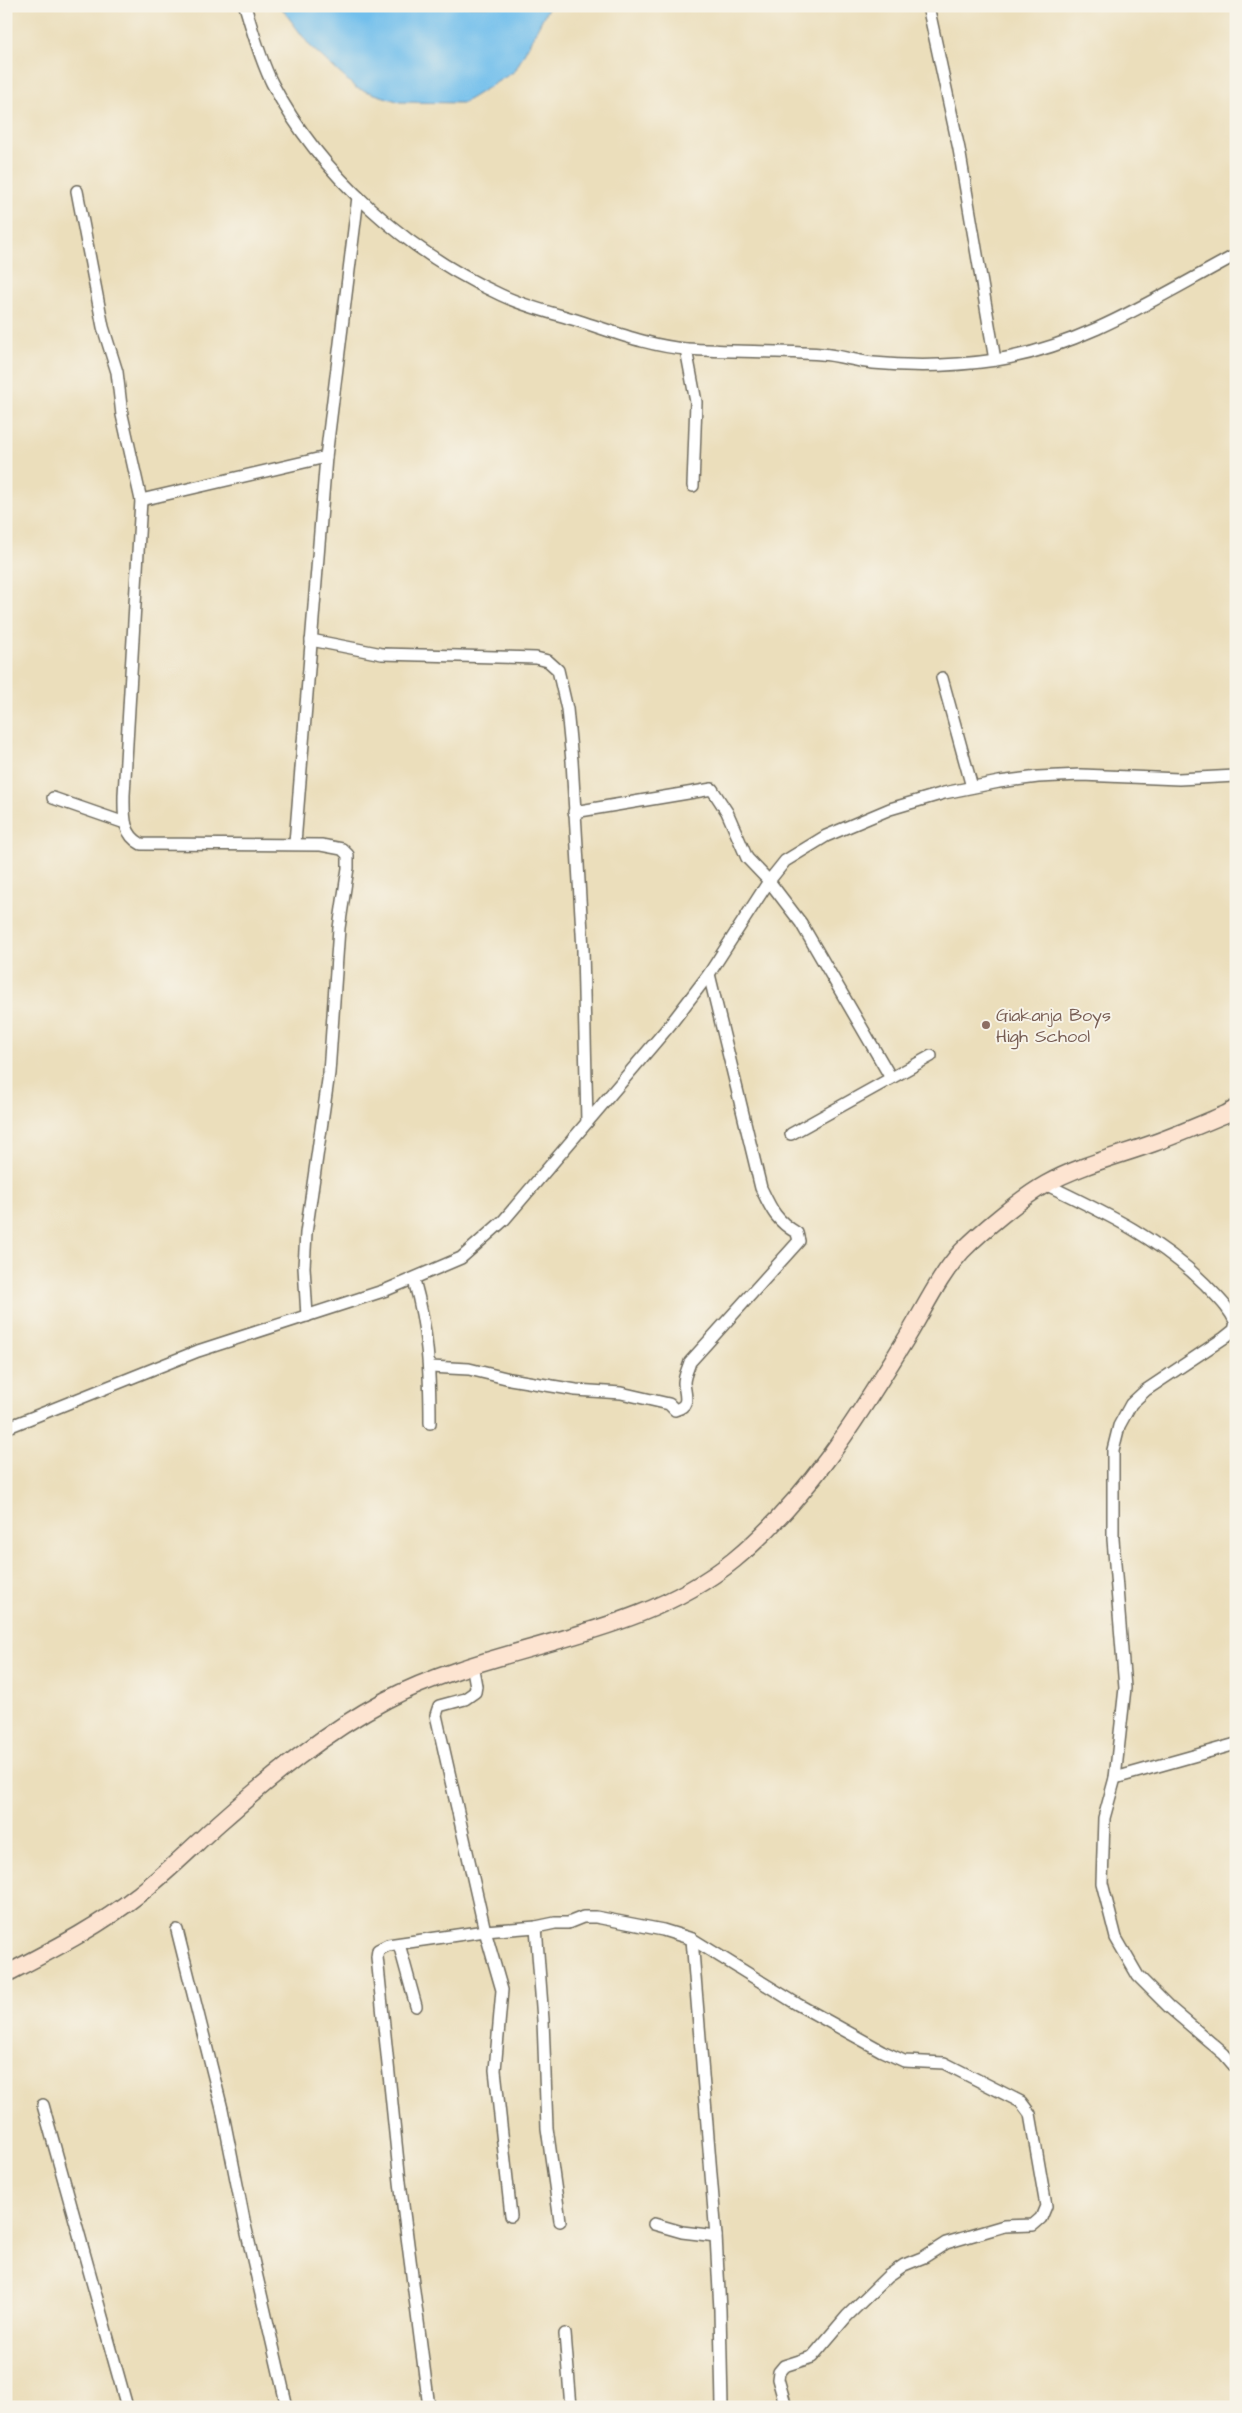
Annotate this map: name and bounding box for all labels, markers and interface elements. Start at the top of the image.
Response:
place label: Giakanja Boys High School [996,1003,1111,1050]
marker: Giakanja Boys High School [980,1019,992,1031]

